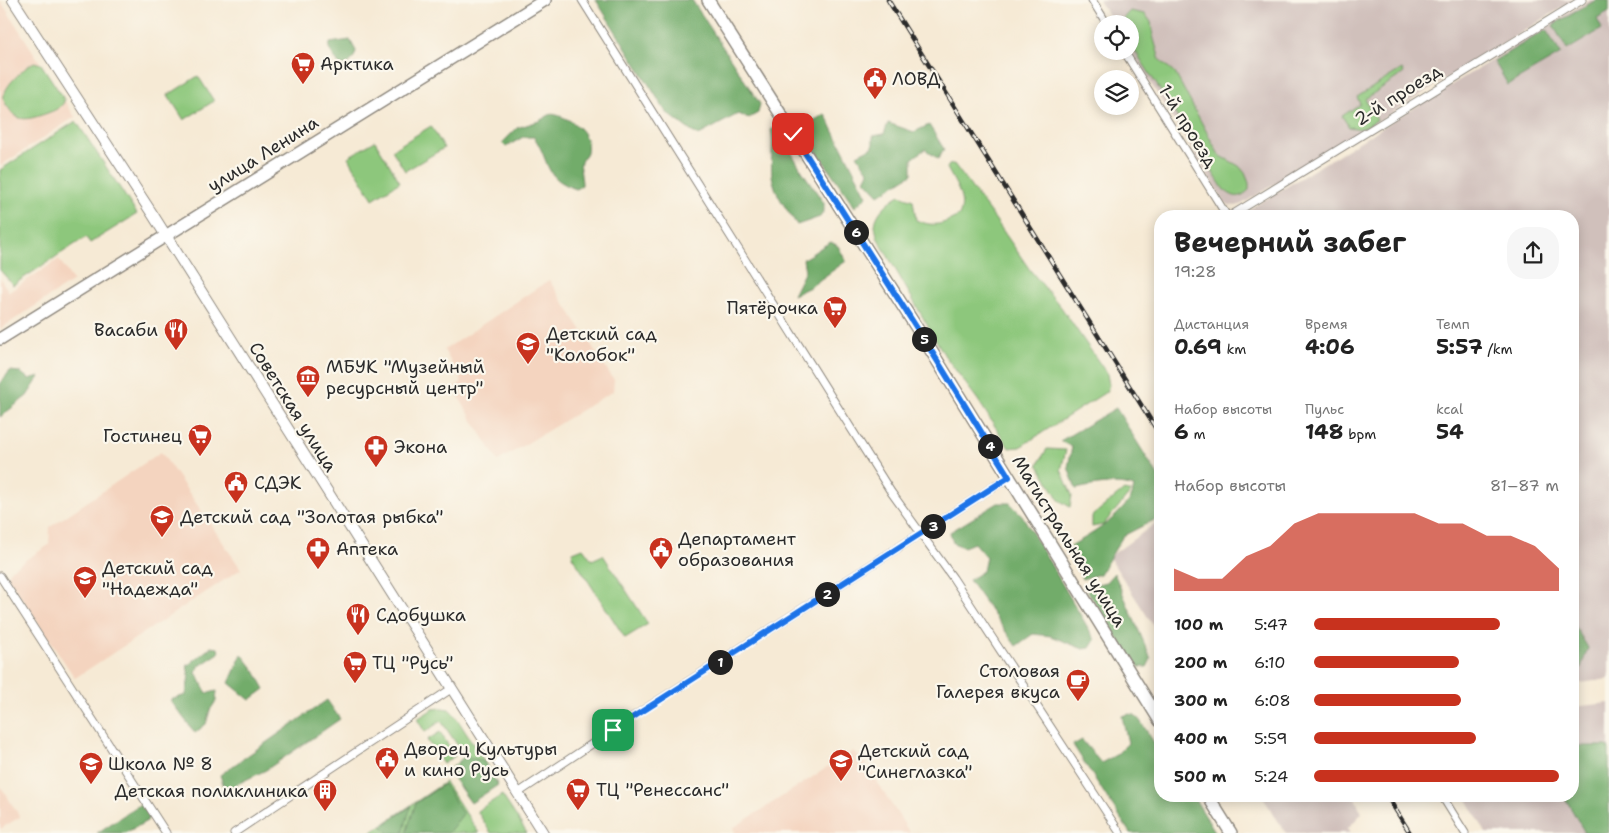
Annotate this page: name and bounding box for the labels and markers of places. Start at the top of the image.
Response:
supermarket icon: Арктика [290,51,316,85]
place label: Арктика [320,52,394,76]
public building icon: ЛОВД [862,66,888,100]
place label: ЛОВД [892,67,941,91]
pin [772,113,814,155]
pin: 6 [844,220,868,244]
supermarket icon: Пятёрочка [822,295,848,329]
place label: Пятёрочка [727,296,818,320]
restaurant icon: Васаби [163,317,189,351]
place label: Васаби [94,318,158,342]
place label: Детский сад "Колобок" [546,322,658,367]
pin: 5 [912,326,936,352]
school or university icon: Детский сад "Колобок" [515,331,541,365]
place label: МБУК "Музейный ресурсный центр" [326,355,485,400]
museum icon: МБУК "Музейный ресурсный центр" [295,364,321,398]
supermarket icon: Гостинец [187,423,213,457]
place label: Гостинец [103,424,182,448]
pharmacy icon: Экона [363,434,389,468]
pin: 4 [978,434,1002,458]
place label: Экона [394,435,447,459]
public building icon: СДЭК [223,470,249,504]
place label: СДЭК [254,471,302,495]
school or university icon: Детский сад "Золотая рыбка" [149,504,175,538]
place label: Детский сад "Золотая рыбка" [180,505,444,529]
pin: 3 [920,514,946,538]
place label: Департамент образования [678,527,797,572]
pharmacy icon: Аптека [305,536,331,570]
public building icon: Департамент образования [648,536,674,570]
place label: Аптека [336,537,398,561]
place label: Детский сад "Надежда" [102,556,214,601]
school or university icon: Детский сад "Надежда" [72,565,98,599]
pin: 2 [814,582,840,606]
restaurant icon: Сдобушка [345,602,371,636]
place label: Сдобушка [376,603,466,627]
supermarket icon: ТЦ "Русь" [342,650,368,684]
pin: 1 [708,650,732,674]
place label: ТЦ "Русь" [372,651,453,675]
place label: Столовая Галерея вкуса [936,659,1060,704]
cafe icon: Столовая Галерея вкуса [1065,668,1091,702]
pin [592,709,634,751]
place label: Дворец Культуры и кино Русь [404,737,557,782]
place label: Детский сад "Синеглазка" [858,739,973,784]
public building icon: Дворец Культуры и кино Русь [374,746,400,780]
school or university icon: Детский сад "Синеглазка" [828,748,854,782]
school or university icon: Школа № 8 [78,751,104,785]
place label: Школа № 8 [108,752,213,776]
supermarket icon: ТЦ "Ренессанс" [565,777,591,811]
building icon: Детская поликлиника [312,778,338,812]
place label: ТЦ "Ренессанс" [596,778,729,802]
place label: Детская поликлиника [114,779,308,803]

